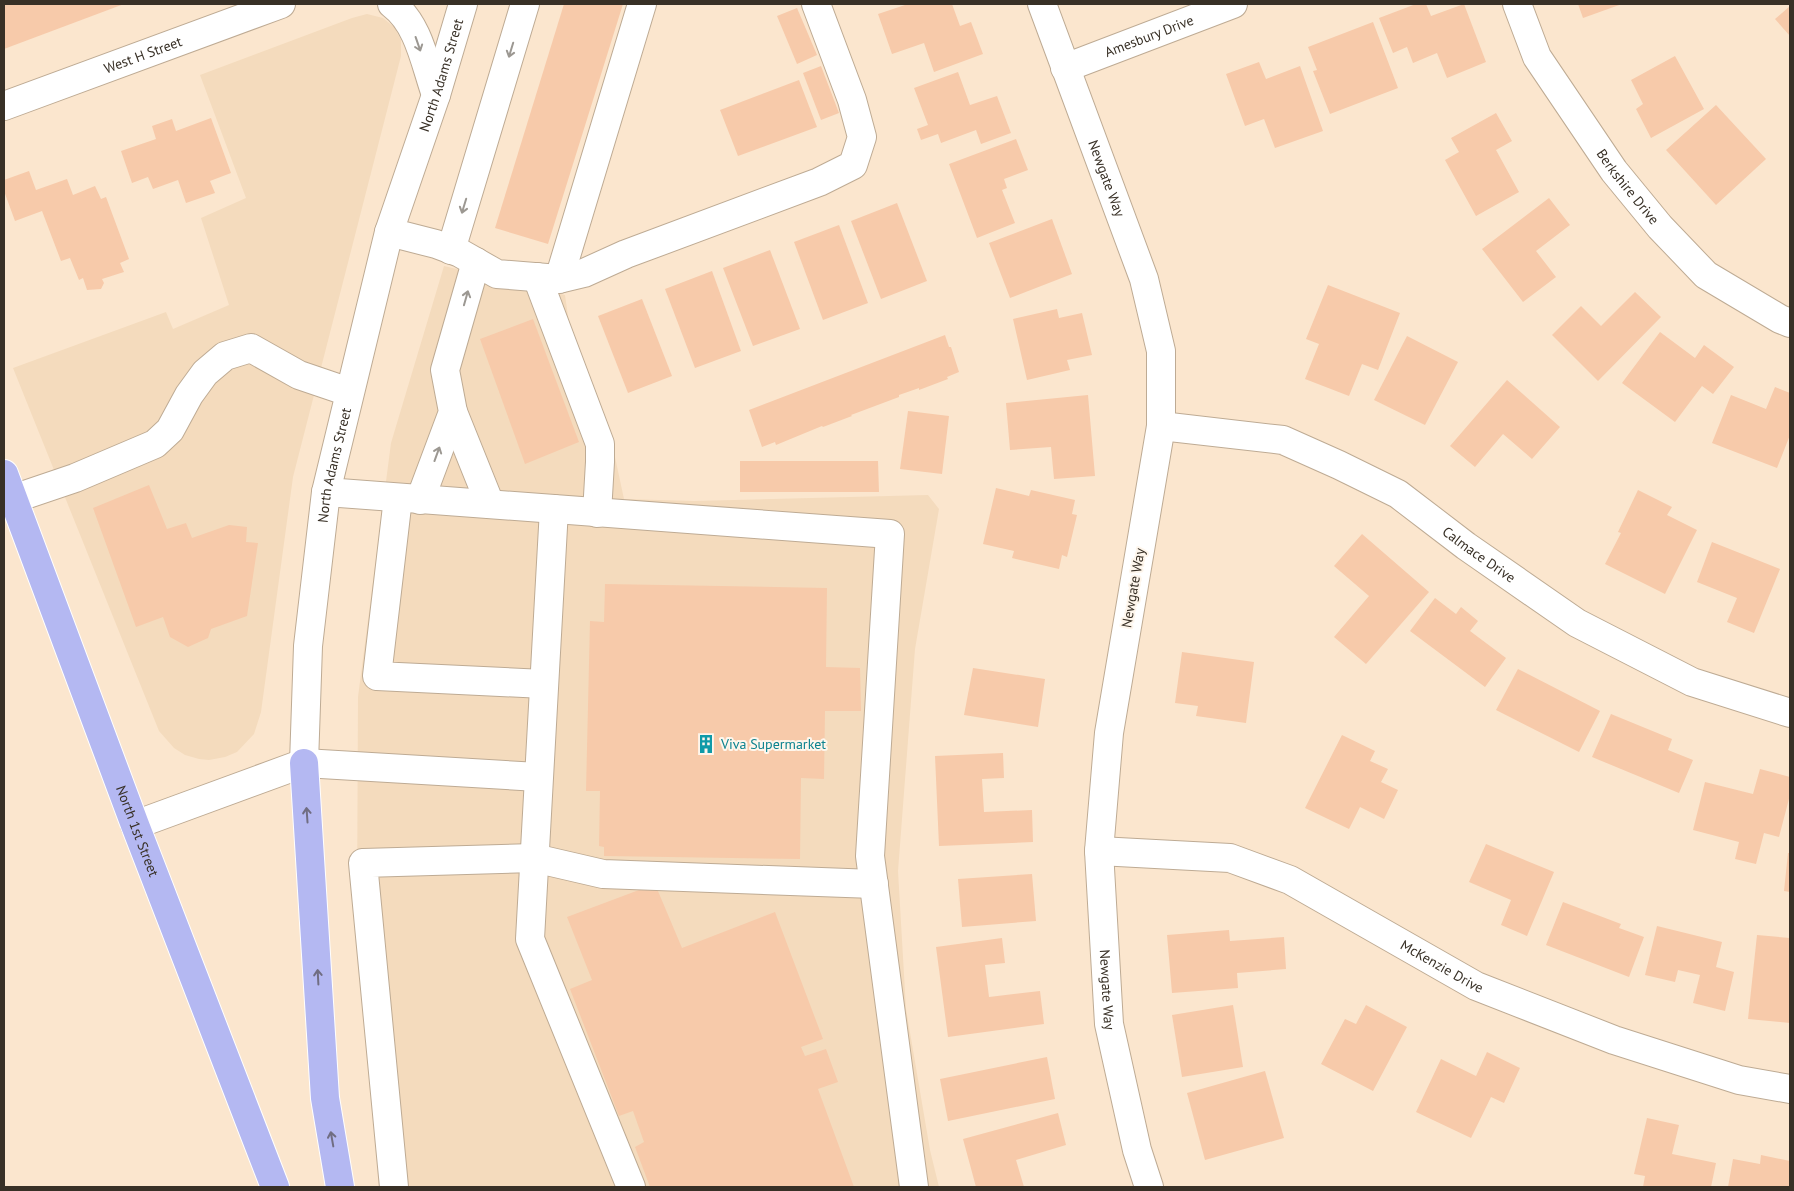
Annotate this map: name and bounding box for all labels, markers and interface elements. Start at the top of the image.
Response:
street label: Amesbury Drive [1102,11,1196,61]
street label: North Adams Street [415,16,467,134]
street label: West H Street [102,32,184,77]
one-way arrow [414,35,424,51]
one-way arrow [505,42,515,58]
street label: Newgate Way [1084,137,1129,220]
street label: Berkshire Drive [1593,145,1663,228]
one-way arrow [459,198,469,214]
one-way arrow [462,290,471,306]
street label: North Adams Street [313,405,355,524]
one-way arrow [433,447,443,462]
street label: Calmace Drive [1439,522,1519,587]
street label: Newgate Way [1117,546,1149,629]
building icon: Viva Supermarket [695,733,717,755]
place label: Viva Supermarket [720,735,826,753]
street label: North 1st Street [112,783,163,879]
one-way arrow [303,808,312,824]
street label: McKenzie Drive [1397,936,1486,997]
street label: Newgate Way [1096,949,1119,1032]
one-way arrow [314,970,323,986]
one-way arrow [326,1132,336,1148]

